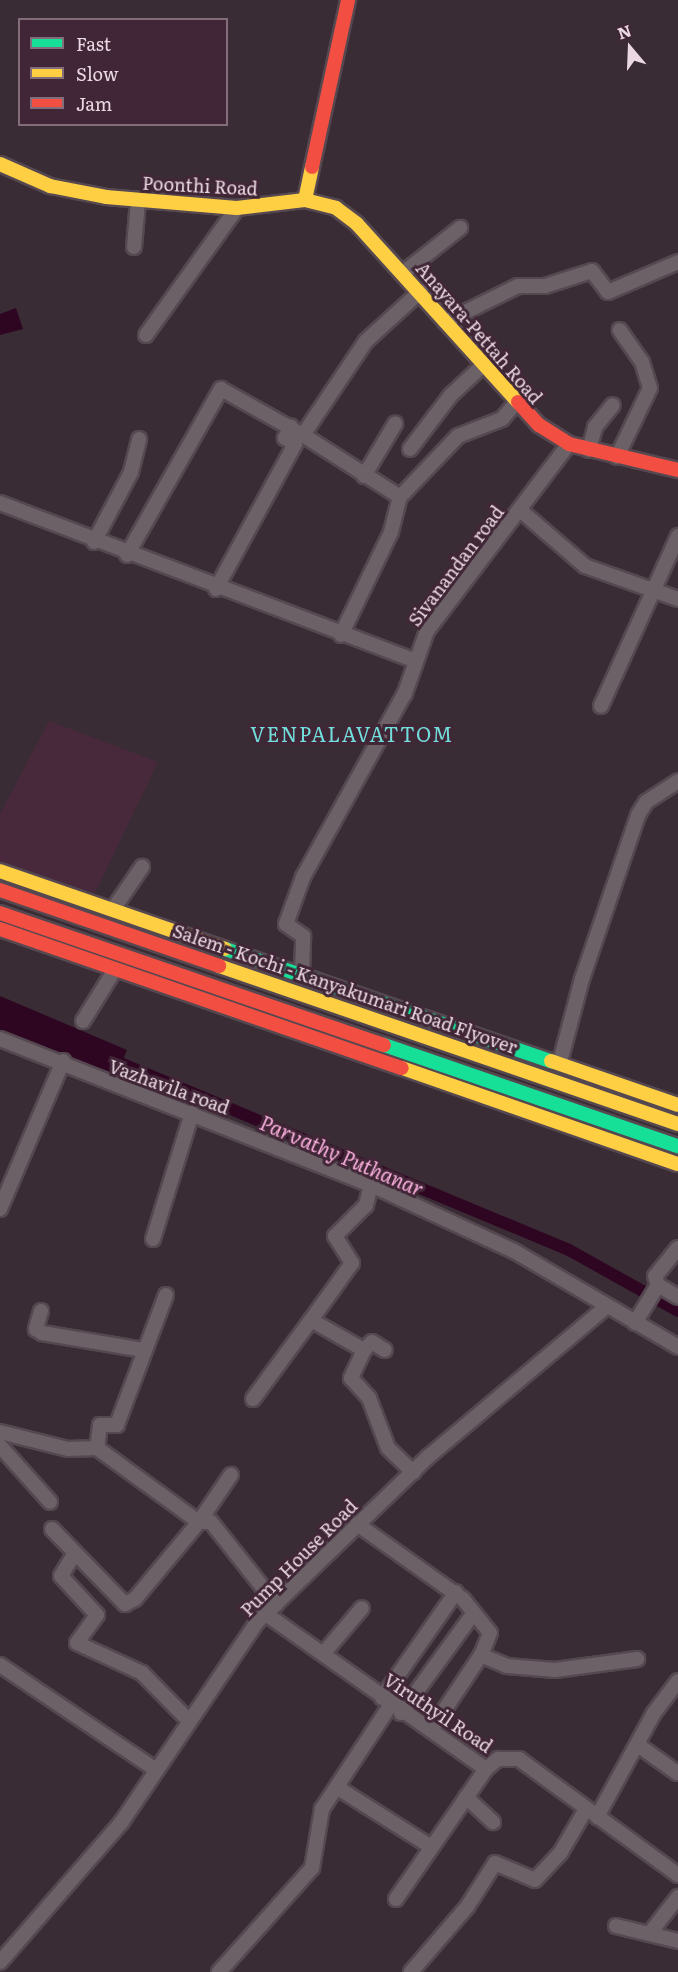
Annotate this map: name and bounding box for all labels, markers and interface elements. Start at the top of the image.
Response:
text: N [614,17,634,45]
legend [18,18,228,126]
north arrow [600,18,660,78]
text: Fast [76,30,111,57]
text: Slow [76,60,118,87]
text: Jam [76,90,112,117]
street label: Poonthi Road [142,172,258,200]
street label: Anayara-Pettah Road [412,258,546,408]
street label: Sivanandan road [404,502,508,630]
district label: VENPALAVATTOM [250,721,454,745]
street label: Salem - Kochi - Kanyakumari Road Flyover [170,920,520,1058]
street label: Vazhavila road [106,1055,232,1119]
water label: Parvathy Puthanar [257,1110,427,1200]
street label: Pump House Road [236,1495,362,1621]
street label: Viruthyil Road [380,1669,496,1757]

